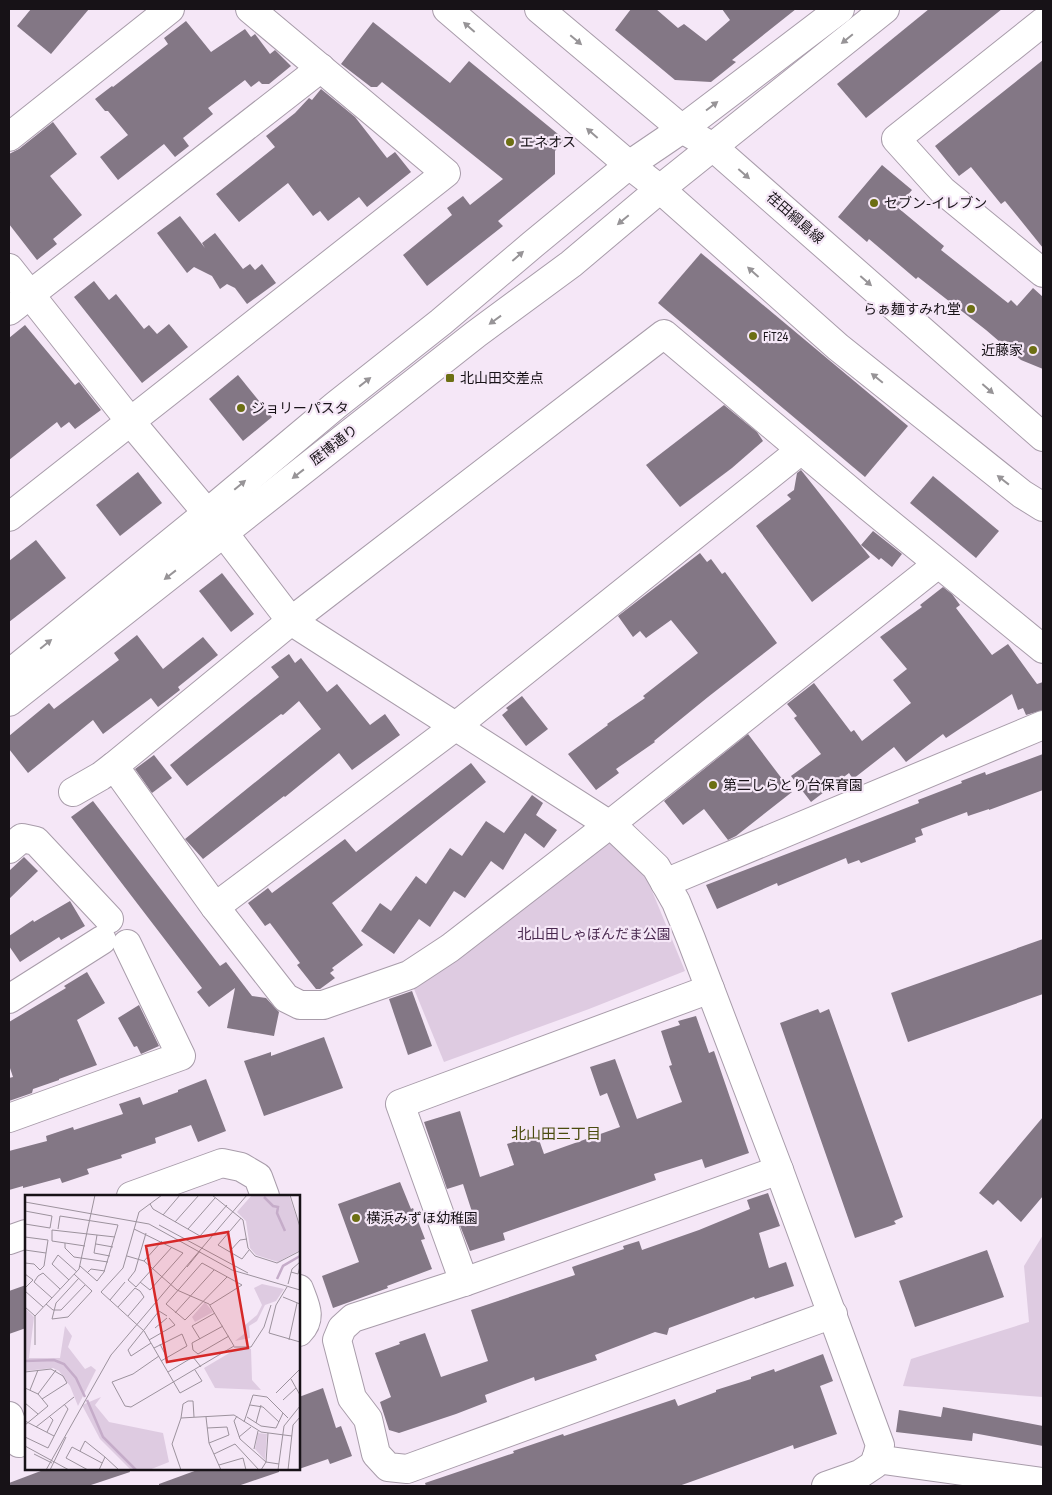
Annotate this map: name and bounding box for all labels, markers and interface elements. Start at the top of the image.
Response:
one-way arrow [463,22,476,33]
one-way arrow [570,34,582,46]
one-way arrow [841,34,854,45]
one-way arrow [705,101,718,112]
one-way arrow [586,128,599,139]
place label: エネオス [520,134,576,151]
marker: エネオス [504,136,516,148]
one-way arrow [737,168,749,180]
street label: 荏田綱島線 [763,189,827,247]
place label: セブン-イレブン [884,195,987,212]
marker: セブン-イレブン [868,197,880,209]
one-way arrow [616,215,629,226]
one-way arrow [511,251,524,262]
one-way arrow [748,266,760,278]
one-way arrow [859,275,871,287]
place label: らぁ麺すみれ堂 [863,301,961,318]
marker: らぁ麺すみれ堂 [965,303,977,315]
one-way arrow [488,315,502,325]
place label: FiT24 [763,328,788,345]
marker: FiT24 [747,330,759,342]
place label: 近藤家 [981,342,1023,359]
marker: 近藤家 [1027,344,1039,356]
place label: 北山田交差点 [460,370,544,387]
marker: 北山田交差点 [444,372,456,384]
one-way arrow [870,372,883,383]
one-way arrow [358,376,371,387]
one-way arrow [981,383,994,394]
place label: ジョリーパスタ [251,400,349,417]
marker: ジョリーパスタ [235,402,247,414]
street label: 歴博通り [307,421,361,469]
one-way arrow [291,469,304,479]
one-way arrow [997,474,1010,485]
one-way arrow [233,480,246,491]
one-way arrow [164,569,177,580]
one-way arrow [40,638,53,649]
place label: 第二しらとり台保育園 [723,777,863,794]
marker: 第二しらとり台保育園 [707,779,719,791]
park label: 北山田しゃぼんだま公園 [517,926,671,943]
district label: 北山田三丁目 [511,1125,601,1144]
inset map [25,1195,300,1470]
place label: 横浜みずほ幼稚園 [366,1210,478,1227]
marker: 横浜みずほ幼稚園 [350,1212,362,1224]

